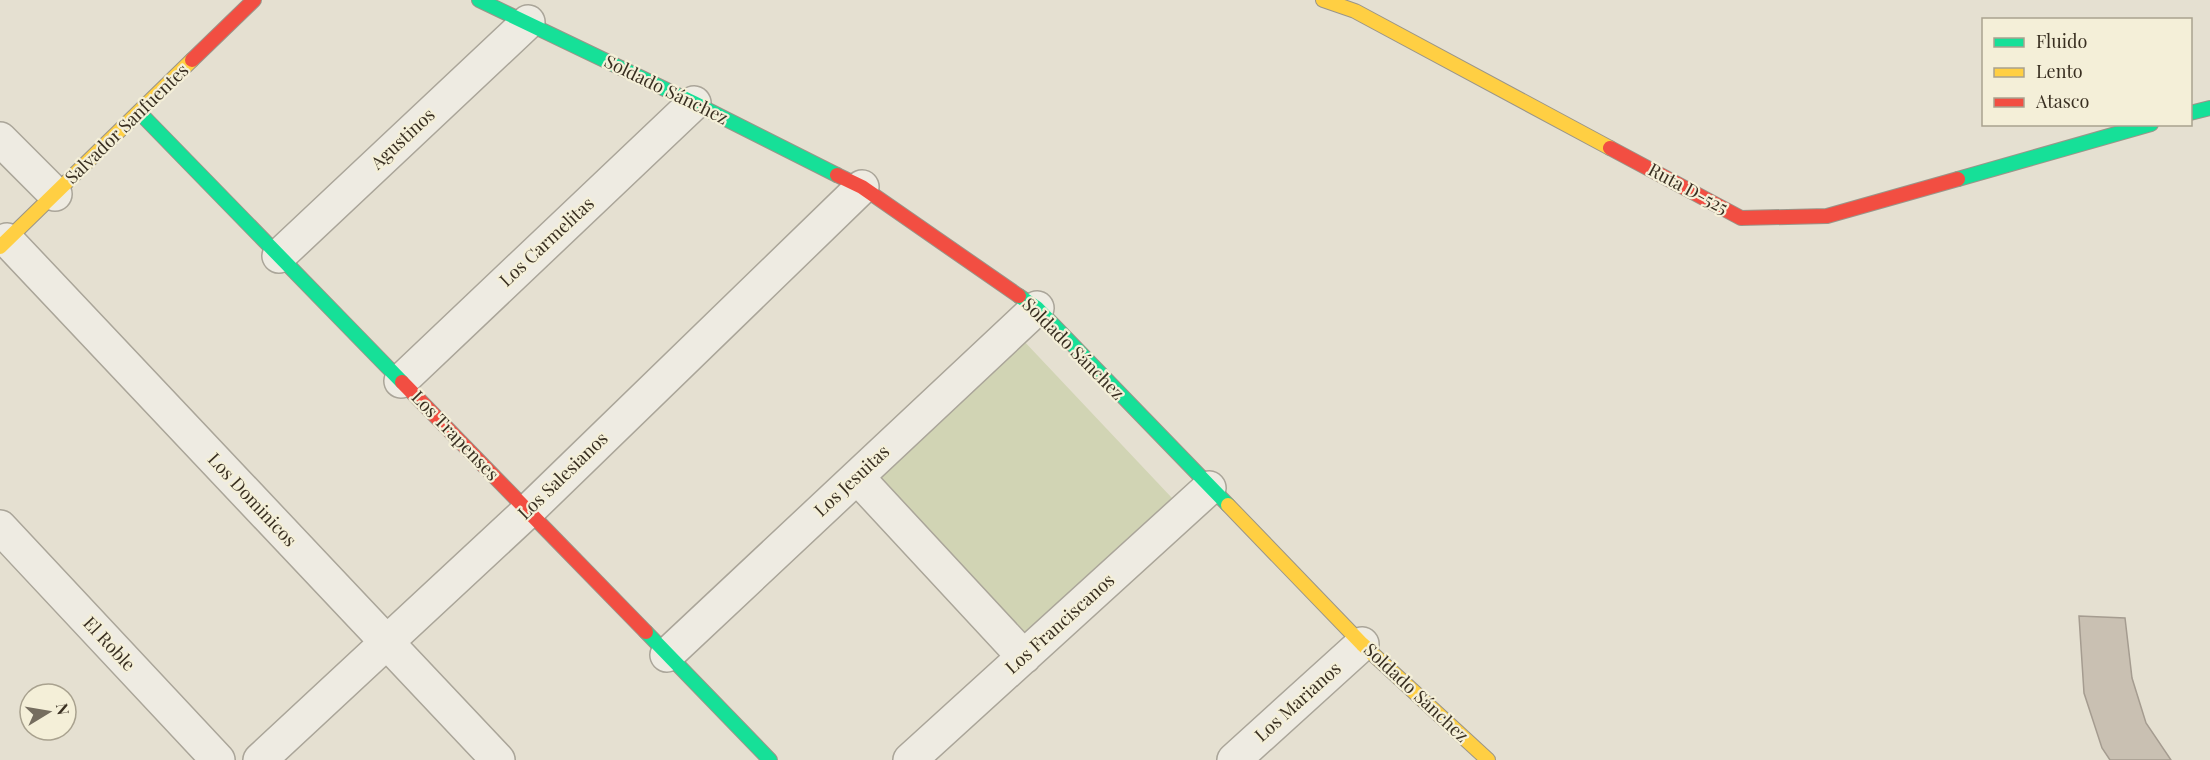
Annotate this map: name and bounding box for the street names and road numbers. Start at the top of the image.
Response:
street label: Soldado Sánchez [600,49,732,129]
street label: Salvador Sanfuentes [59,58,193,189]
street label: Agustinos [364,102,440,175]
street label: Ruta D-525 [1644,157,1733,219]
street label: Los Carmelitas [494,191,599,291]
street label: Soldado Sánchez [1017,292,1130,405]
street label: Los Trapenses [407,385,505,485]
street label: Los Salesianos [512,426,613,524]
street label: Los Jesuitas [808,439,894,521]
street label: Los Dominicos [203,447,302,551]
street label: Los Franciscanos [1000,568,1119,679]
street label: El Roble [78,611,141,676]
street label: Soldado Sánchez [1359,637,1474,747]
street label: Los Marianos [1249,656,1346,746]

